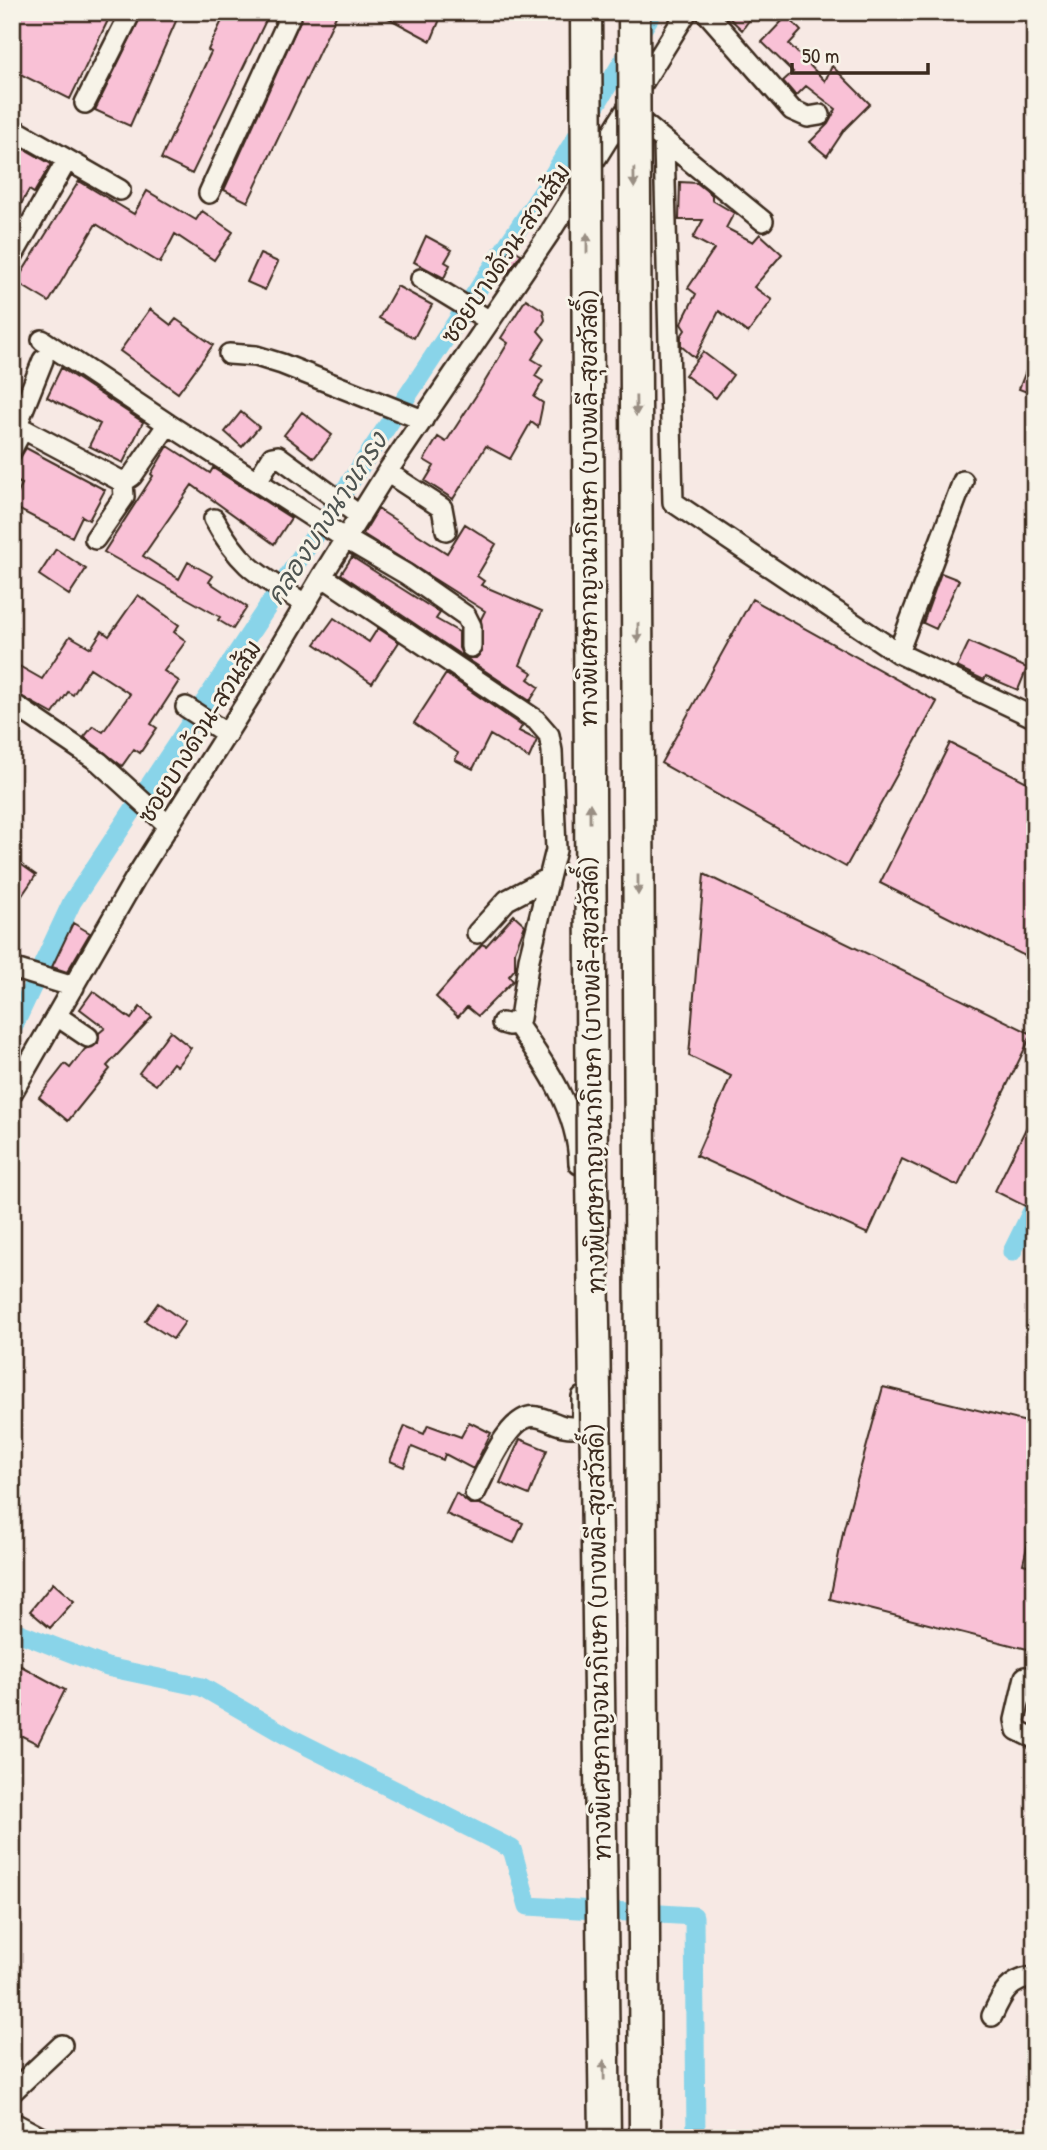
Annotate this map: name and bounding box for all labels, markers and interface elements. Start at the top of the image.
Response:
scale bar [792,32,928,76]
text: 50 m [802,41,839,70]
street label: ซอยบางด้วน-สวนส้ม [433,157,577,349]
one-way arrow [628,168,640,190]
one-way arrow [581,231,593,253]
street label: ทางพิเศษกาญจนาภิเษก (บางพลี-สุขสวัสดิ์) [567,289,607,727]
one-way arrow [630,395,642,417]
water label: คลองบางนางเกรง [257,424,396,611]
one-way arrow [632,623,644,645]
street label: ซอยบางด้วน-สวนส้ม [130,633,268,829]
one-way arrow [584,802,596,824]
street label: ทางพิเศษกาญจนาภิเษก (บางพลี-สุขสวัสดิ์) [567,856,615,1294]
one-way arrow [633,875,644,897]
street label: ทางพิเศษกาญจนาภิเษก (บางพลี-สุขสวัสดิ์) [573,1423,621,1861]
one-way arrow [598,2058,610,2080]

